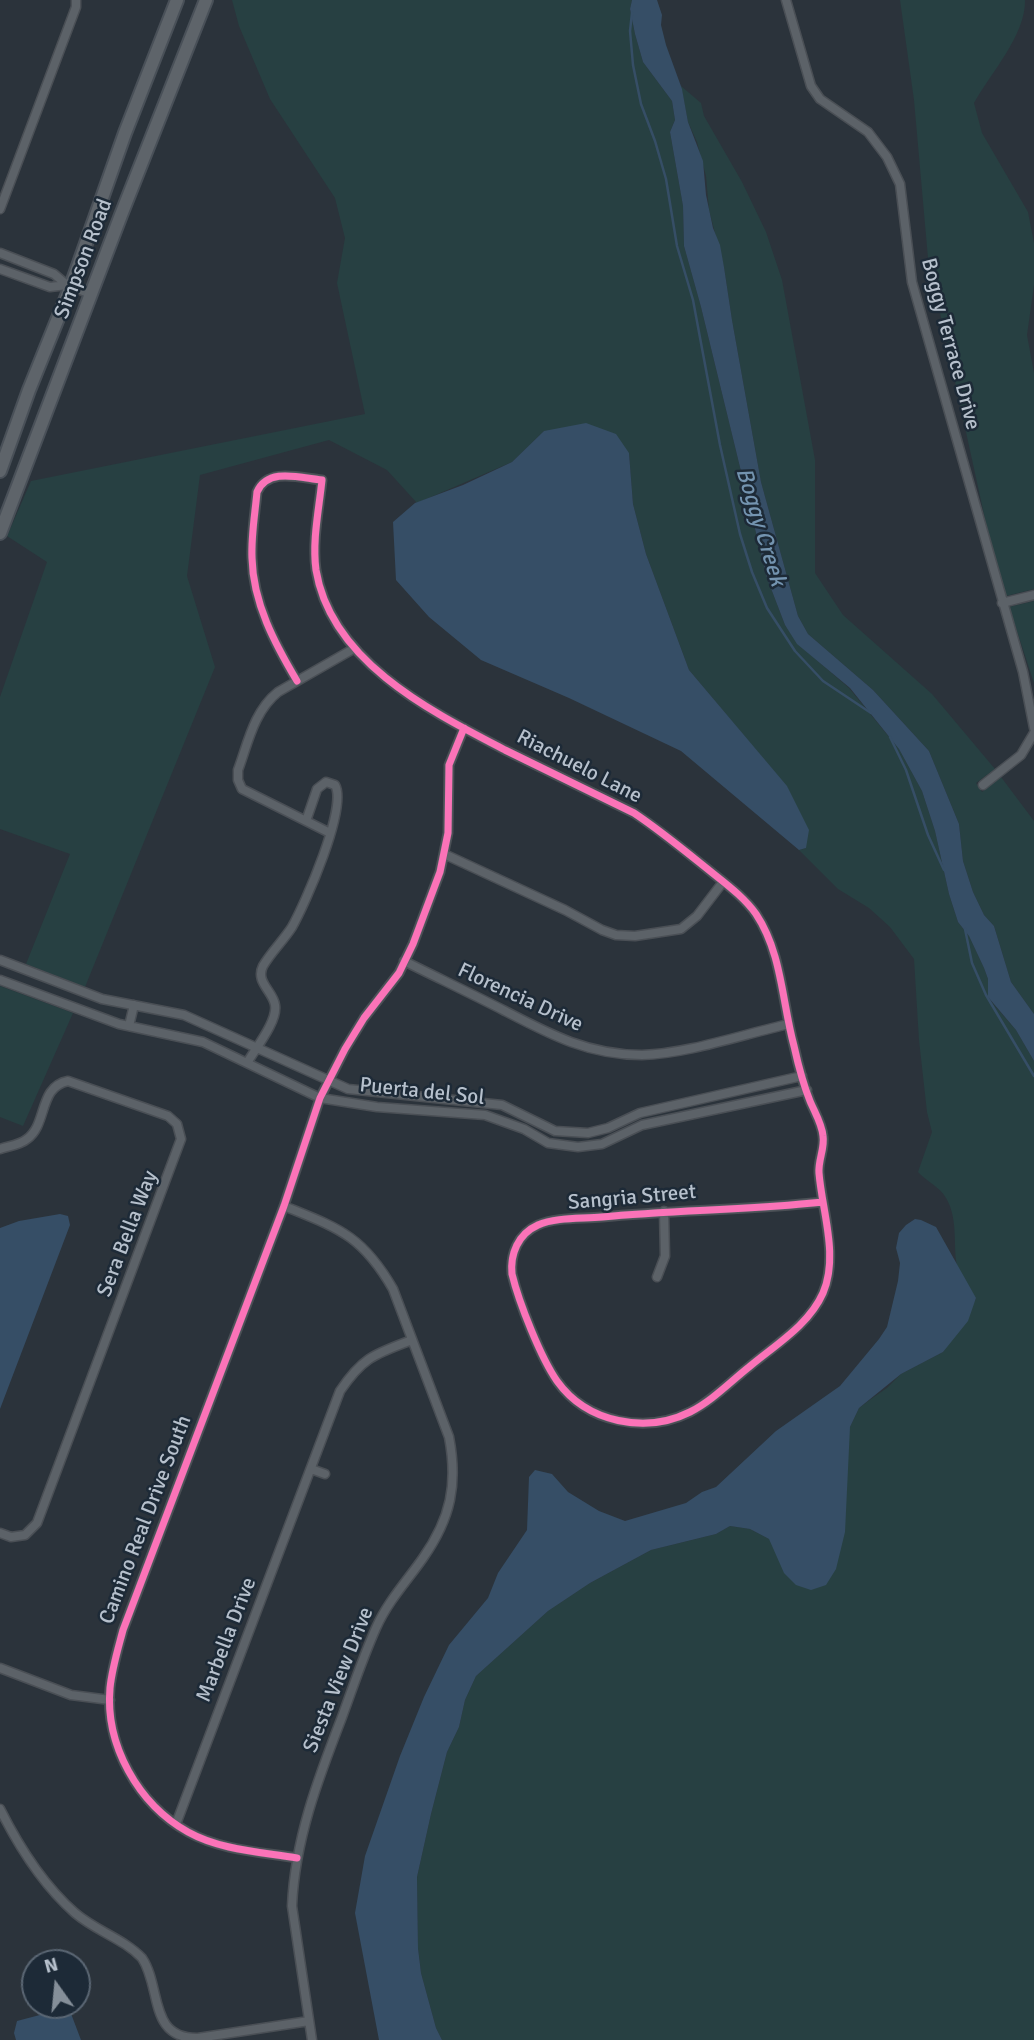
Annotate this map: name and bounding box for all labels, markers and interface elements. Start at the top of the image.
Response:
street label: Simpson Road [50,196,118,322]
street label: Boggy Terrace Drive [915,255,985,433]
water label: Boggy Creek [729,464,791,590]
street label: Riachuelo Lane [512,725,646,809]
street label: Florencia Drive [453,958,587,1038]
street label: Puerta del Sol [358,1073,486,1111]
street label: Sera Bella Way [92,1167,164,1301]
street label: Sangria Street [567,1180,697,1216]
street label: Camino Real Drive South [95,1412,197,1628]
street label: Marbella Drive [192,1574,262,1706]
street label: Siesta View Drive [298,1604,380,1756]
north arrow [21,1949,91,2019]
text: N [42,1952,61,1979]

